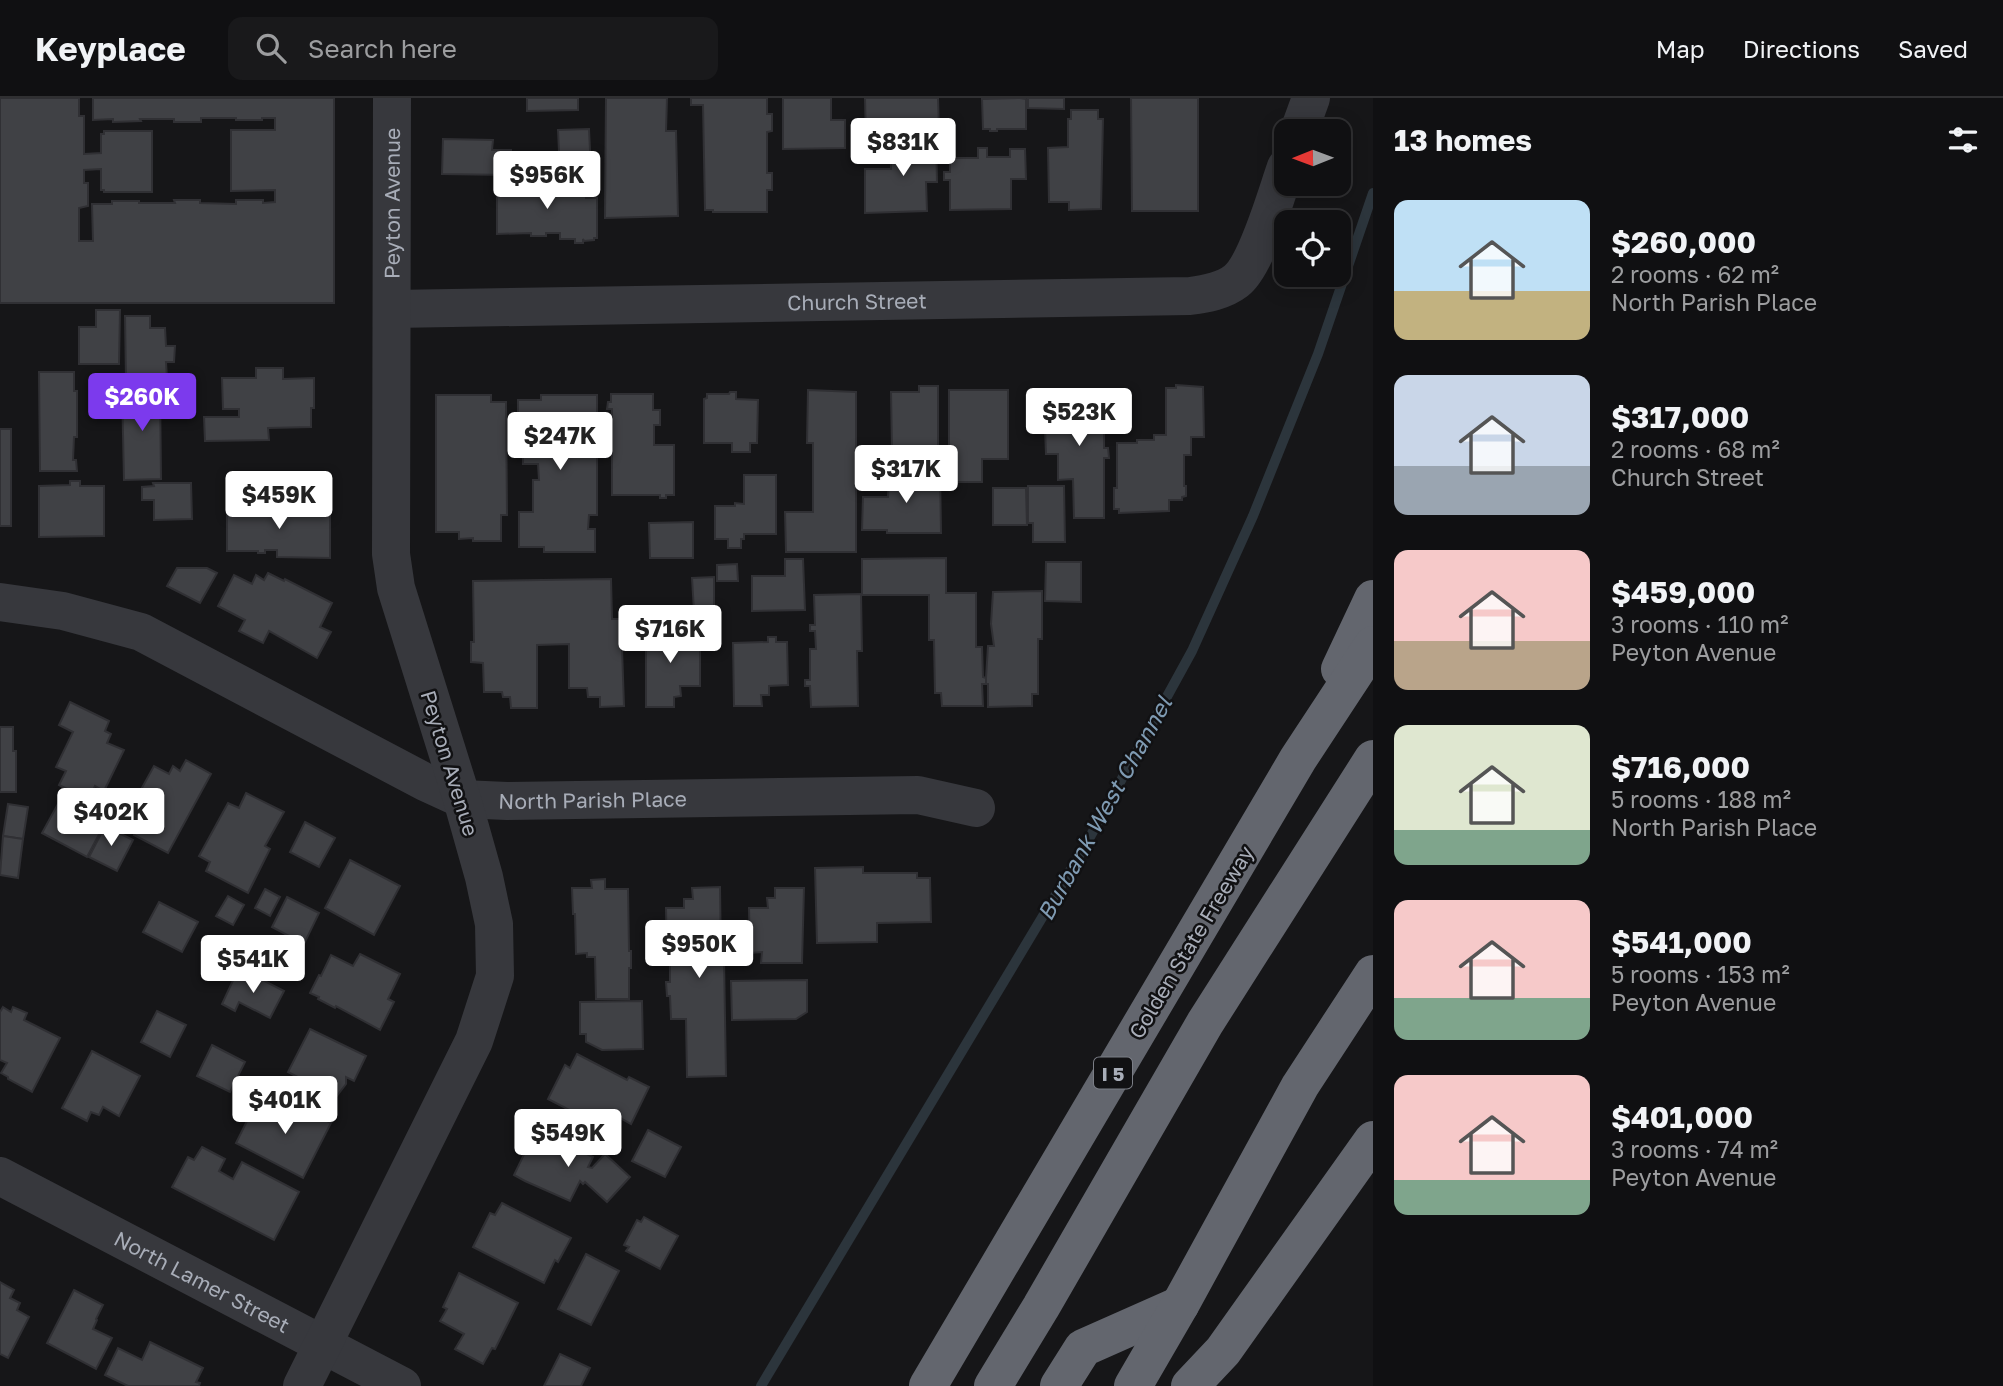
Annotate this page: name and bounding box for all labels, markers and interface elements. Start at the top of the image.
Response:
search box [228,17,718,80]
text: Keyplace [35,29,186,68]
icon: search [252,29,290,67]
text: Search here [308,33,457,64]
text: Map [1656,34,1705,63]
text: Directions [1743,34,1860,63]
text: Saved [1898,34,1968,63]
pin: $831K [854,118,952,178]
north arrow [1274,119,1351,196]
map controls [1274,119,1351,287]
icon: filters [1944,121,1982,159]
text: 13 homes [1394,122,1532,158]
text: $831K [867,127,939,155]
street label: Peyton Avenue [379,128,405,279]
pin: $956K [498,152,596,211]
text: $956K [509,160,585,188]
button: locate [1274,210,1351,287]
text: $260,000 [1611,224,1756,260]
icon: home [1450,228,1534,312]
text: 2 rooms · 62 m² [1611,260,1779,288]
street label: Church Street [787,287,927,316]
text: North Parish Place [1611,288,1817,316]
pin: $260K [93,374,191,433]
text: $260K [104,382,180,410]
pin: $523K [1030,388,1128,448]
text: $523K [1042,397,1116,425]
text: $317,000 [1611,399,1749,435]
icon: home [1450,403,1534,487]
pin: $247K [511,412,609,472]
text: $247K [523,421,597,449]
text: 2 rooms · 68 m² [1611,435,1780,463]
pin: $317K [857,446,955,505]
text: $317K [871,454,941,482]
text: Church Street [1611,463,1764,491]
pin: $459K [230,472,328,531]
text: $459K [241,480,317,508]
text: $459,000 [1611,574,1755,610]
icon: home [1450,578,1534,662]
pin: $716K [621,606,719,665]
text: 3 rooms · 110 m² [1611,610,1788,638]
text: $716K [634,614,706,642]
text: Peyton Avenue [1611,638,1776,666]
street label: Peyton Avenue [415,687,485,839]
water label: Burbank West Channel [1031,690,1178,925]
text: $716,000 [1611,749,1750,785]
icon: home [1450,753,1534,837]
street label: North Parish Place [498,785,687,814]
text: 5 rooms · 188 m² [1611,785,1791,813]
pin: $402K [62,788,160,848]
text: $402K [73,797,149,825]
text: North Parish Place [1611,813,1817,841]
street label: Golden State Freeway [1123,841,1259,1043]
pin: $950K [650,920,748,980]
text: $541,000 [1611,924,1752,960]
icon: home [1450,928,1534,1012]
text: $950K [661,929,737,957]
pin: $541K [204,936,302,995]
text: $541K [217,944,289,972]
text: 5 rooms · 153 m² [1611,960,1790,988]
text: Peyton Avenue [1611,988,1776,1016]
road number: I 5 [1094,1057,1132,1088]
pin: $401K [236,1076,334,1136]
text: $401K [248,1085,322,1113]
text: $401,000 [1611,1099,1753,1135]
icon: home [1450,1103,1534,1187]
pin: $549K [519,1110,617,1169]
text: $549K [530,1118,606,1146]
text: 3 rooms · 74 m² [1611,1135,1778,1163]
text: Peyton Avenue [1611,1163,1776,1191]
street label: North Lamer Street [110,1225,294,1338]

